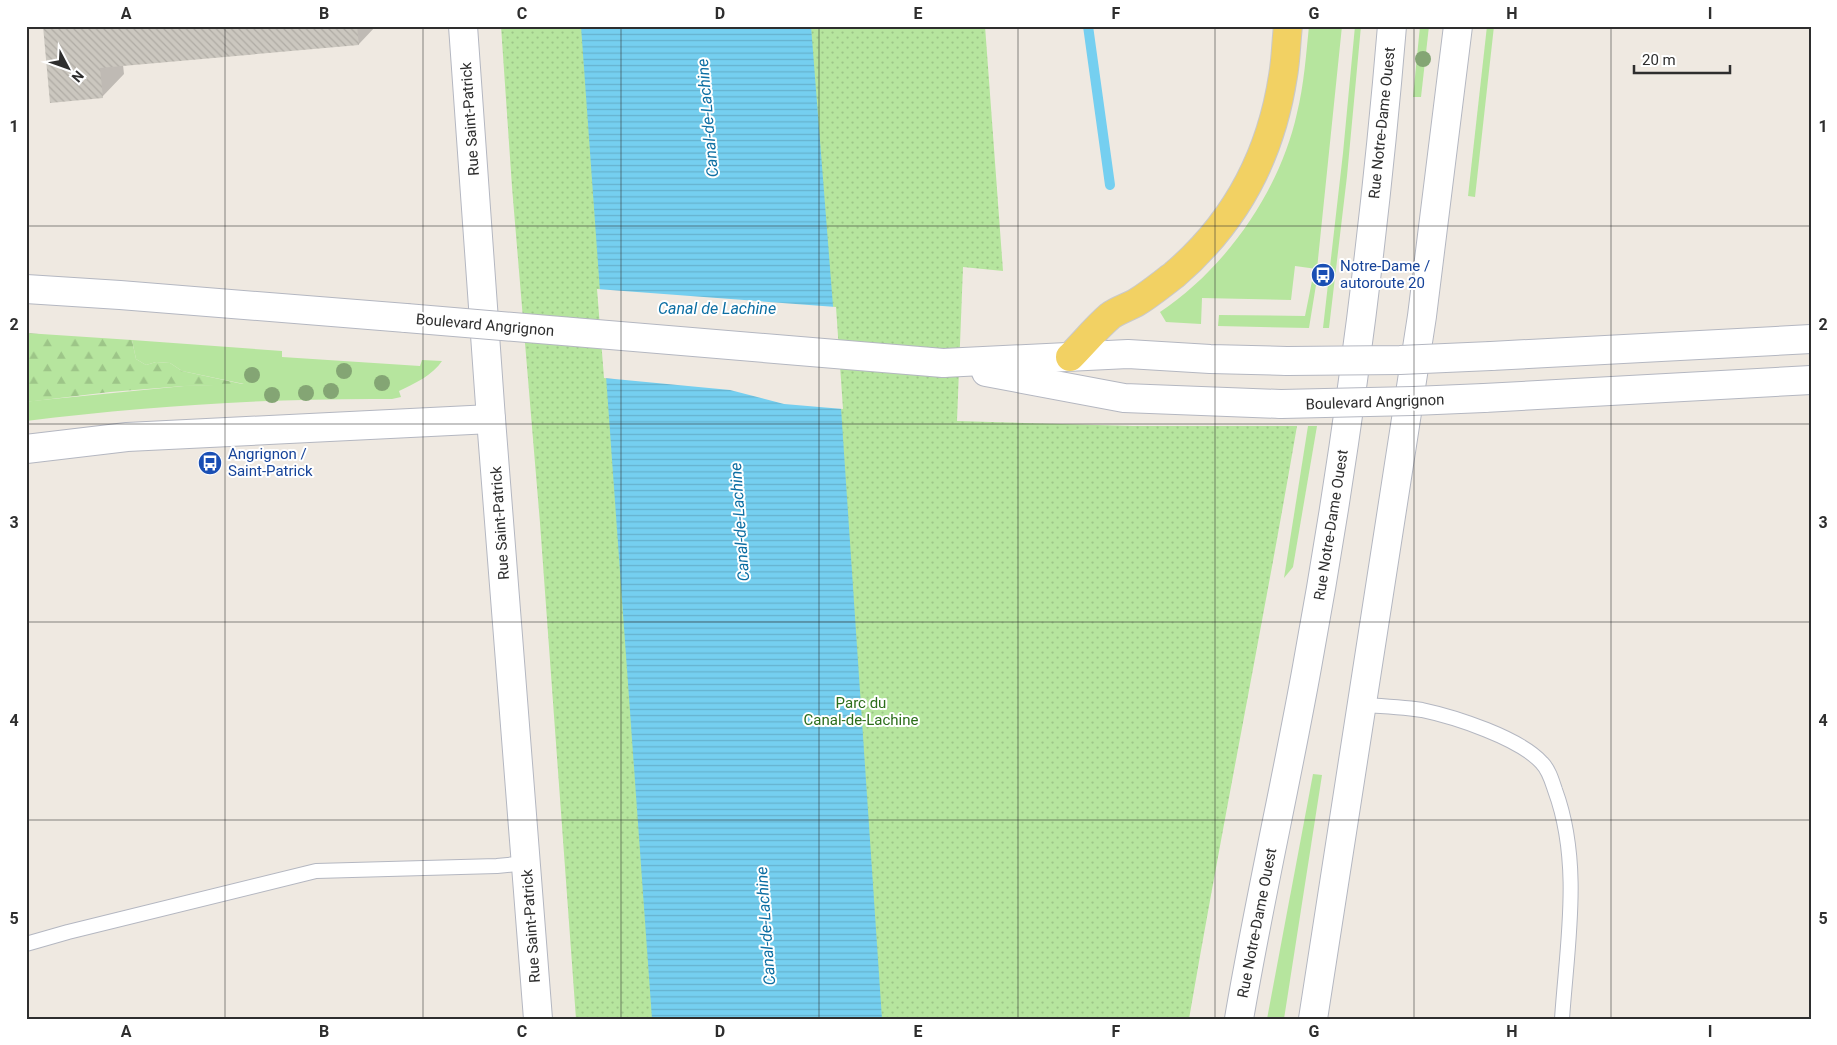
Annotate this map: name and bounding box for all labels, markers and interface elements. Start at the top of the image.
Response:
text: A [121,4,132,23]
text: B [319,4,329,23]
text: C [517,4,527,23]
text: D [715,4,725,23]
text: E [914,4,923,23]
text: F [1112,4,1121,23]
text: G [1309,4,1320,23]
text: H [1506,4,1518,23]
text: I [1708,4,1712,23]
north arrow [42,42,92,92]
scale bar [1634,42,1731,74]
street label: Rue Notre-Dame Ouest [1365,46,1399,200]
text: 20 m [1642,51,1676,69]
water label: Canal-de-Lachine [693,58,722,178]
street label: Rue Saint-Patrick [457,61,483,176]
text: N [69,68,87,86]
text: 1 [9,117,19,136]
text: 1 [1818,117,1828,136]
place label: Notre-Dame / autoroute 20 [1340,257,1430,292]
bus stop icon: Notre-Dame / autoroute 20 [1310,262,1336,288]
water label: Canal de Lachine [658,299,776,318]
street label: Boulevard Angrignon [415,310,555,340]
text: 2 [9,315,19,334]
text: 2 [1818,315,1828,334]
street label: Boulevard Angrignon [1305,391,1445,413]
place label: Angrignon / Saint-Patrick [228,445,313,480]
street label: Rue Notre-Dame Ouest [1310,448,1352,602]
bus stop icon: Angrignon / Saint-Patrick [197,450,223,476]
water label: Canal-de-Lachine [726,462,753,582]
street label: Rue Saint-Patrick [487,465,513,580]
text: 3 [9,513,19,532]
text: 3 [1818,513,1828,532]
park label: Parc du Canal-de-Lachine [804,694,919,729]
text: 4 [9,711,19,730]
text: 4 [1818,711,1828,730]
street label: Rue Notre-Dame Ouest [1234,846,1280,1000]
water label: Canal-de-Lachine [752,866,779,986]
street label: Rue Saint-Patrick [518,868,544,983]
text: 5 [9,909,19,928]
text: 5 [1818,909,1828,928]
text: A [121,1022,132,1041]
text: B [319,1022,329,1041]
text: C [517,1022,527,1041]
text: D [715,1022,725,1041]
text: E [914,1022,923,1041]
text: F [1112,1022,1121,1041]
text: G [1309,1022,1320,1041]
text: H [1506,1022,1518,1041]
text: I [1708,1022,1712,1041]

